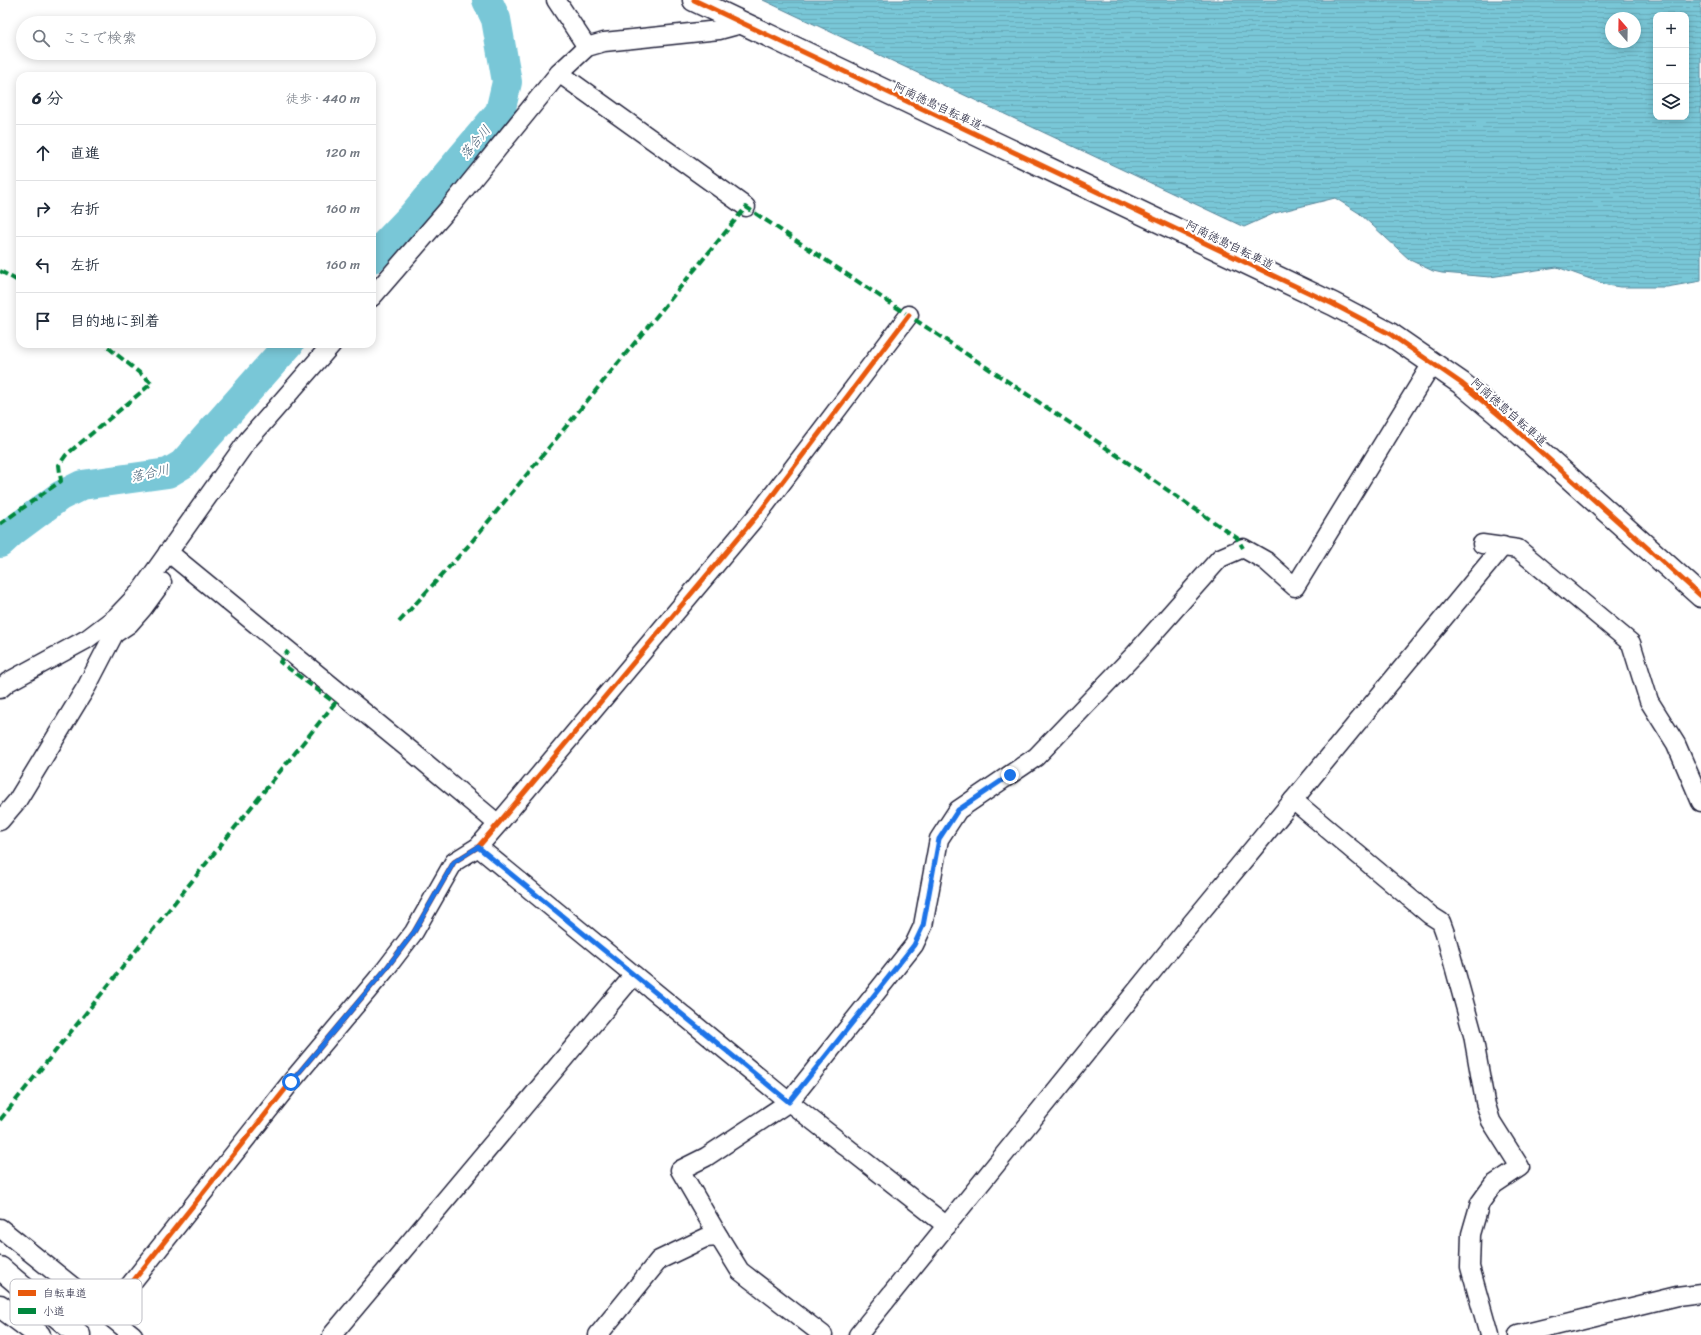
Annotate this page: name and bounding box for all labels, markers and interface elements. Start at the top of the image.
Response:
north arrow [1605,12,1641,48]
map controls [1653,12,1689,120]
button: + [1653,12,1689,48]
search box [16,16,376,60]
text: ここで検索 [62,25,137,51]
icon: search [30,27,52,49]
button: − [1653,48,1689,84]
street label: 阿南徳島自転車道 [890,76,986,136]
text: 6 分 [32,83,63,113]
button: layers [1653,84,1689,120]
text: 徒歩 · 440 m [286,87,360,110]
water label: 落合川 [454,120,496,164]
text: 直進 [70,140,100,166]
text: 120 m [325,141,360,164]
icon: ahead [32,142,54,164]
text: 右折 [70,196,100,222]
text: 160 m [325,197,360,220]
icon: right [32,198,54,220]
street label: 阿南徳島自転車道 [1182,214,1278,276]
text: 左折 [70,252,100,278]
text: 160 m [325,253,360,276]
icon: left [32,254,54,276]
text: 目的地に到着 [70,308,160,334]
icon: arrive [32,310,54,332]
street label: 阿南徳島自転車道 [1466,372,1552,452]
water label: 落合川 [129,458,171,488]
route end [1001,766,1019,784]
route start [282,1073,300,1091]
legend [10,1279,142,1325]
text: 自転車道 [43,1284,87,1303]
text: 小道 [43,1302,65,1321]

